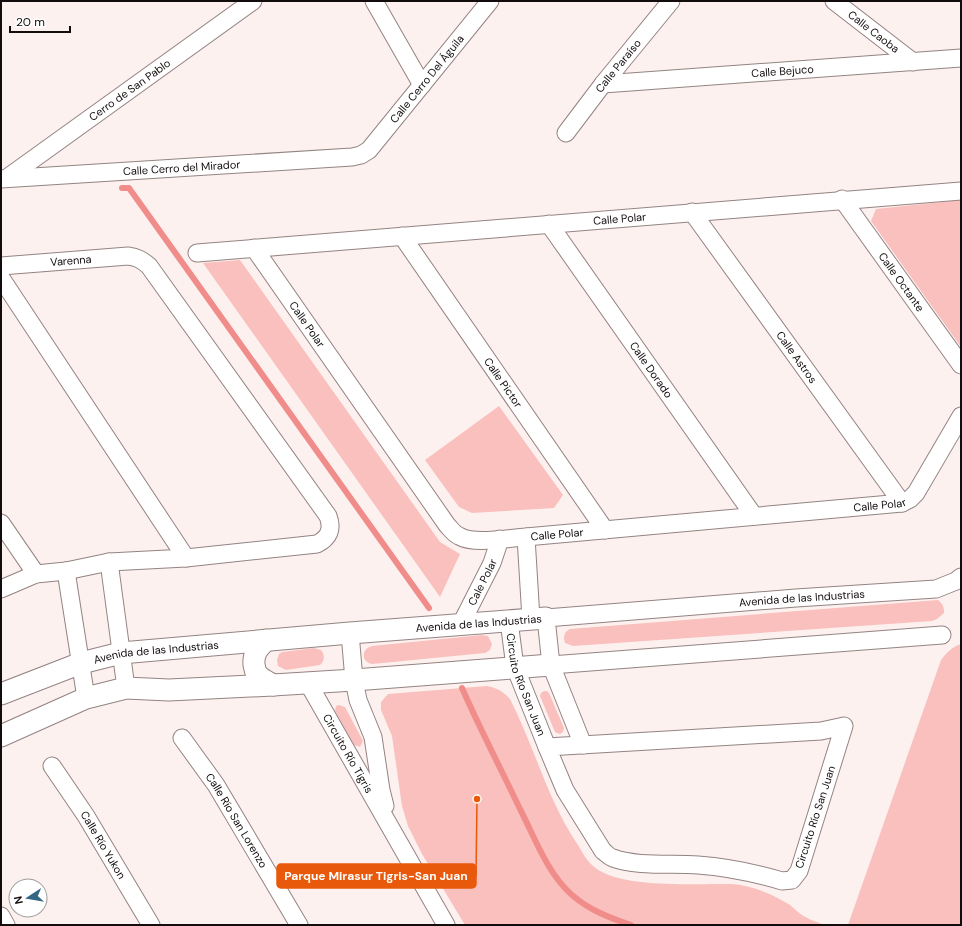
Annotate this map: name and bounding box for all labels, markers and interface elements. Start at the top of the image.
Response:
street label: Calle Caoba [845,7,902,56]
scale bar [10,8,70,34]
text: 20 m [16,14,45,30]
street label: Calle Cerro Del Águila [387,32,467,126]
street label: Calle Paraíso [592,36,644,95]
street label: Cerro de San Pablo [86,56,173,124]
street label: Calle Bejuco [751,62,814,80]
street label: Calle Cerro del Mirador [123,157,241,178]
street label: Calle Polar [593,210,647,228]
street label: Calle Octante [875,250,927,314]
street label: Varenna [50,252,92,269]
street label: Calle Polar [286,299,328,350]
street label: Calle Astros [773,328,820,386]
street label: Calle Dorado [627,339,676,401]
street label: Calle Pictor [481,355,525,410]
street label: Calle Polar [853,495,909,514]
street label: Calle Polar [530,525,584,544]
street label: Cale Polar [465,557,500,608]
street label: Avenida de las Industrias [738,587,865,610]
street label: Avenida de las Industrias [415,611,542,635]
street label: Circuito Río San Juan [504,632,549,738]
street label: Avenida de las Industrias [92,637,219,667]
street label: Circuito Río Tigris [320,711,376,795]
street label: Circuito Río San Juan [792,764,838,870]
street label: Calle Río San Lorenzo [203,770,271,870]
street label: Calle Río Yukon [77,808,129,881]
callout: Parque Mirasur Tigris-San Juan [277,864,476,888]
text: Parque Mirasur Tigris-San Juan [284,868,468,884]
north arrow [8,878,48,918]
text: N [11,895,26,905]

